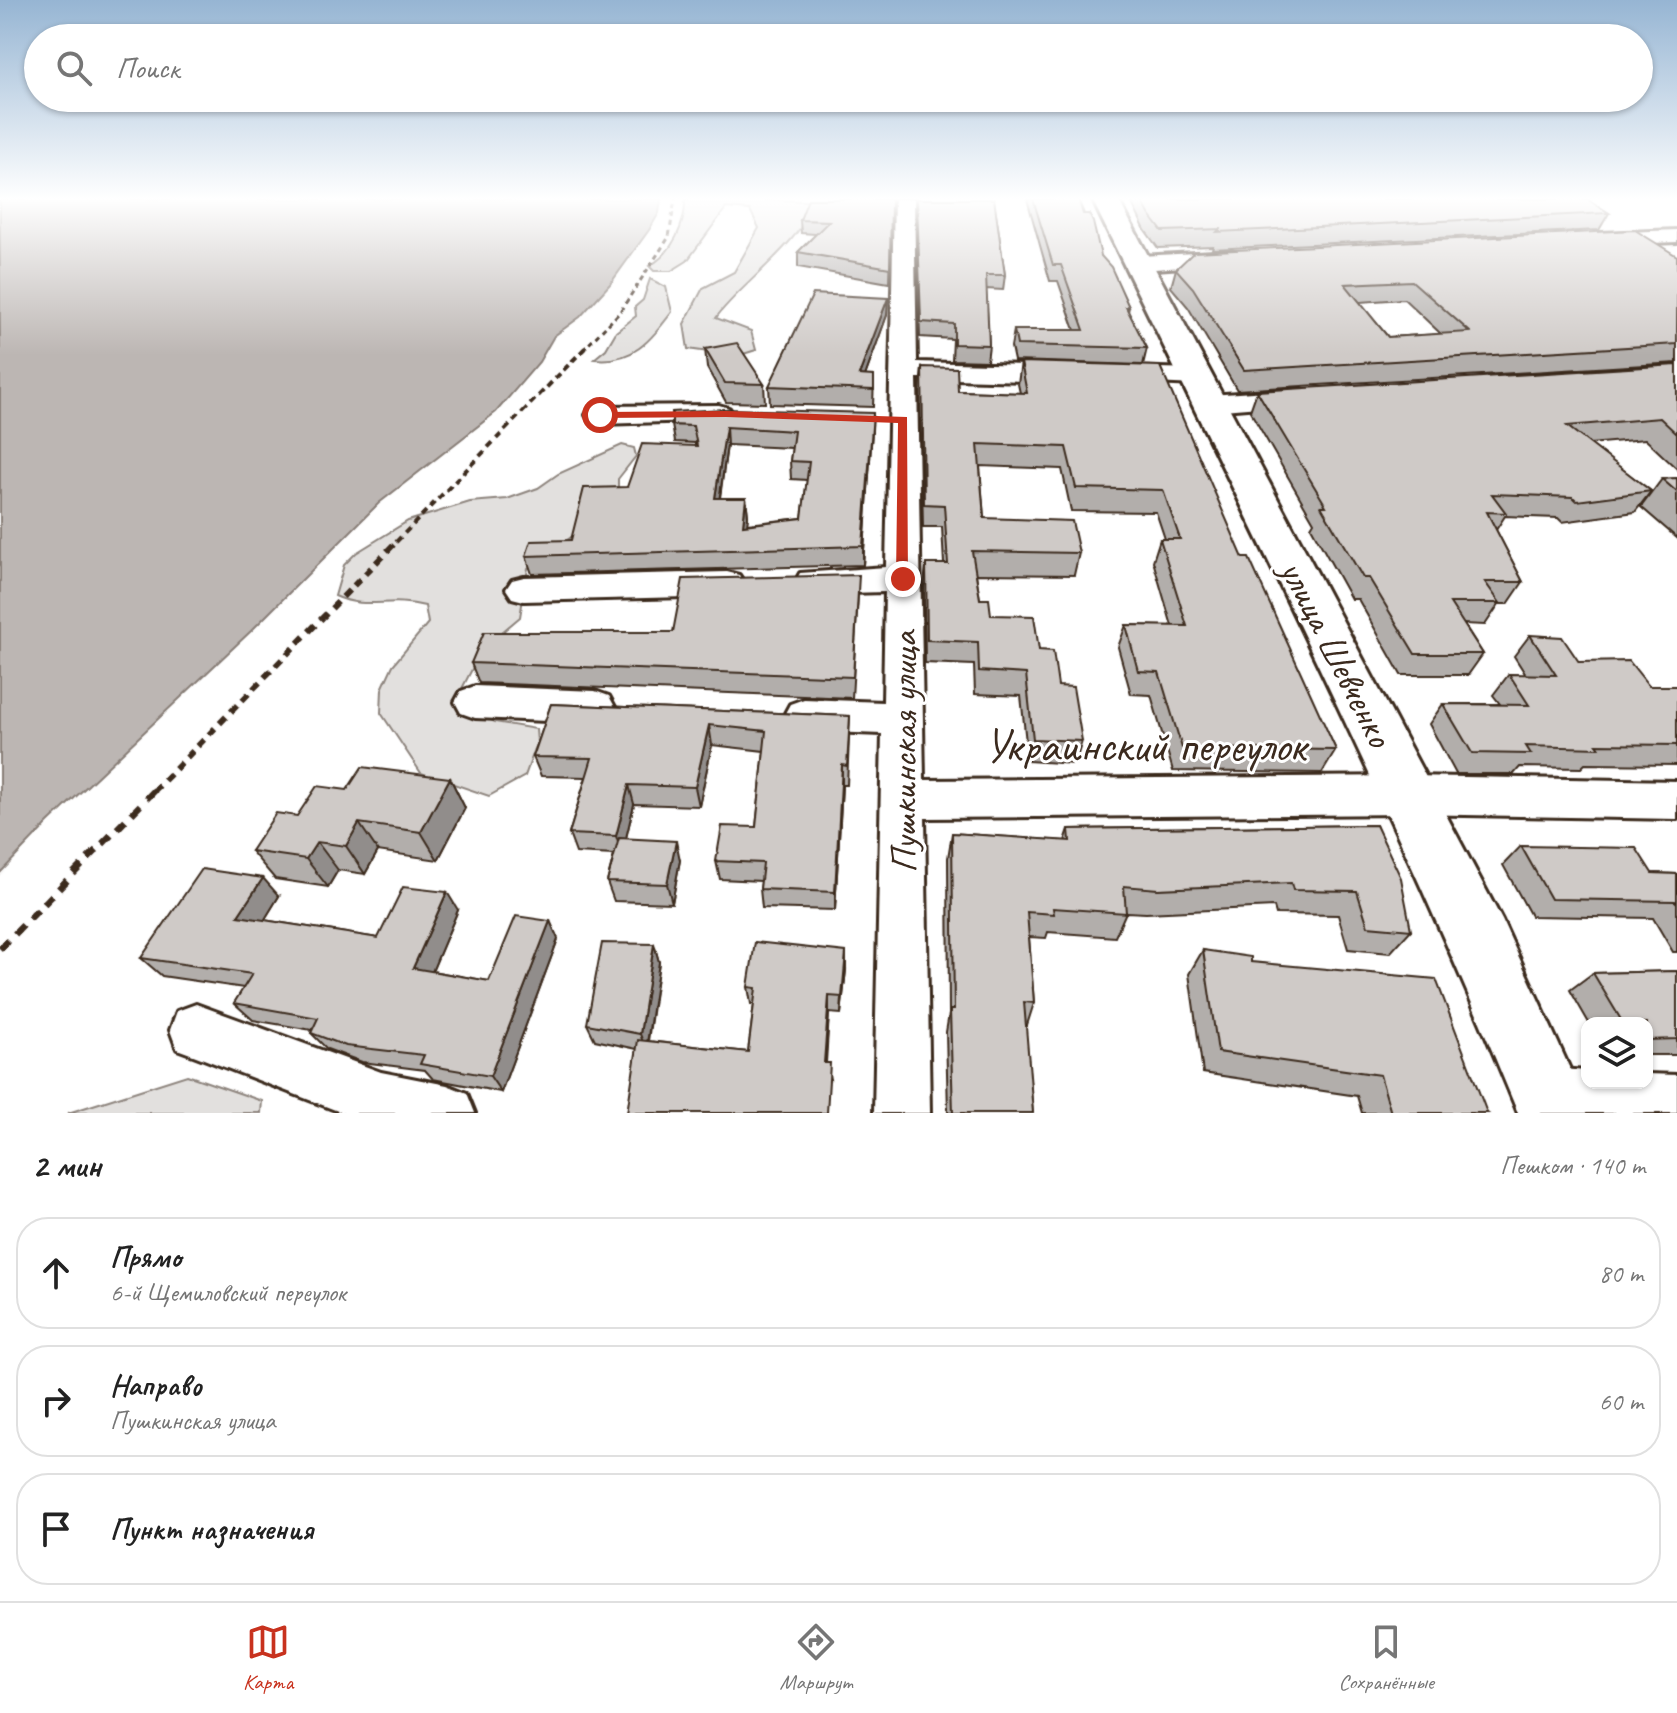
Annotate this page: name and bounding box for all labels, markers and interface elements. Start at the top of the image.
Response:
search box [24,24,1653,112]
icon: search [52,46,96,90]
text: Поиск [116,49,179,87]
route start [582,397,618,433]
street label: улица Шевченко [1269,550,1404,756]
route end [885,561,921,597]
street label: Пушкинская улица [880,629,927,873]
street label: Украинский переулок [984,717,1310,775]
map controls [1581,1017,1653,1089]
button: layers [1581,1017,1653,1089]
text: 2 мин [32,1144,101,1187]
text: Пешком · 140 m [1500,1149,1645,1182]
text: Прямо [110,1238,181,1276]
icon: ahead [34,1251,78,1295]
text: 80 m [1599,1257,1643,1290]
text: 6-й Щемиловский переулок [110,1276,346,1309]
text: Направо [110,1366,202,1404]
icon: right [34,1379,78,1423]
text: 60 m [1599,1385,1643,1418]
text: Пушкинская улица [110,1404,275,1437]
icon: arrive [34,1507,78,1551]
text: Пункт назначения [110,1510,313,1548]
tab: Карта [243,1620,293,1696]
tab: Маршрут [780,1620,852,1696]
tab: Сохранённые [1338,1620,1434,1696]

